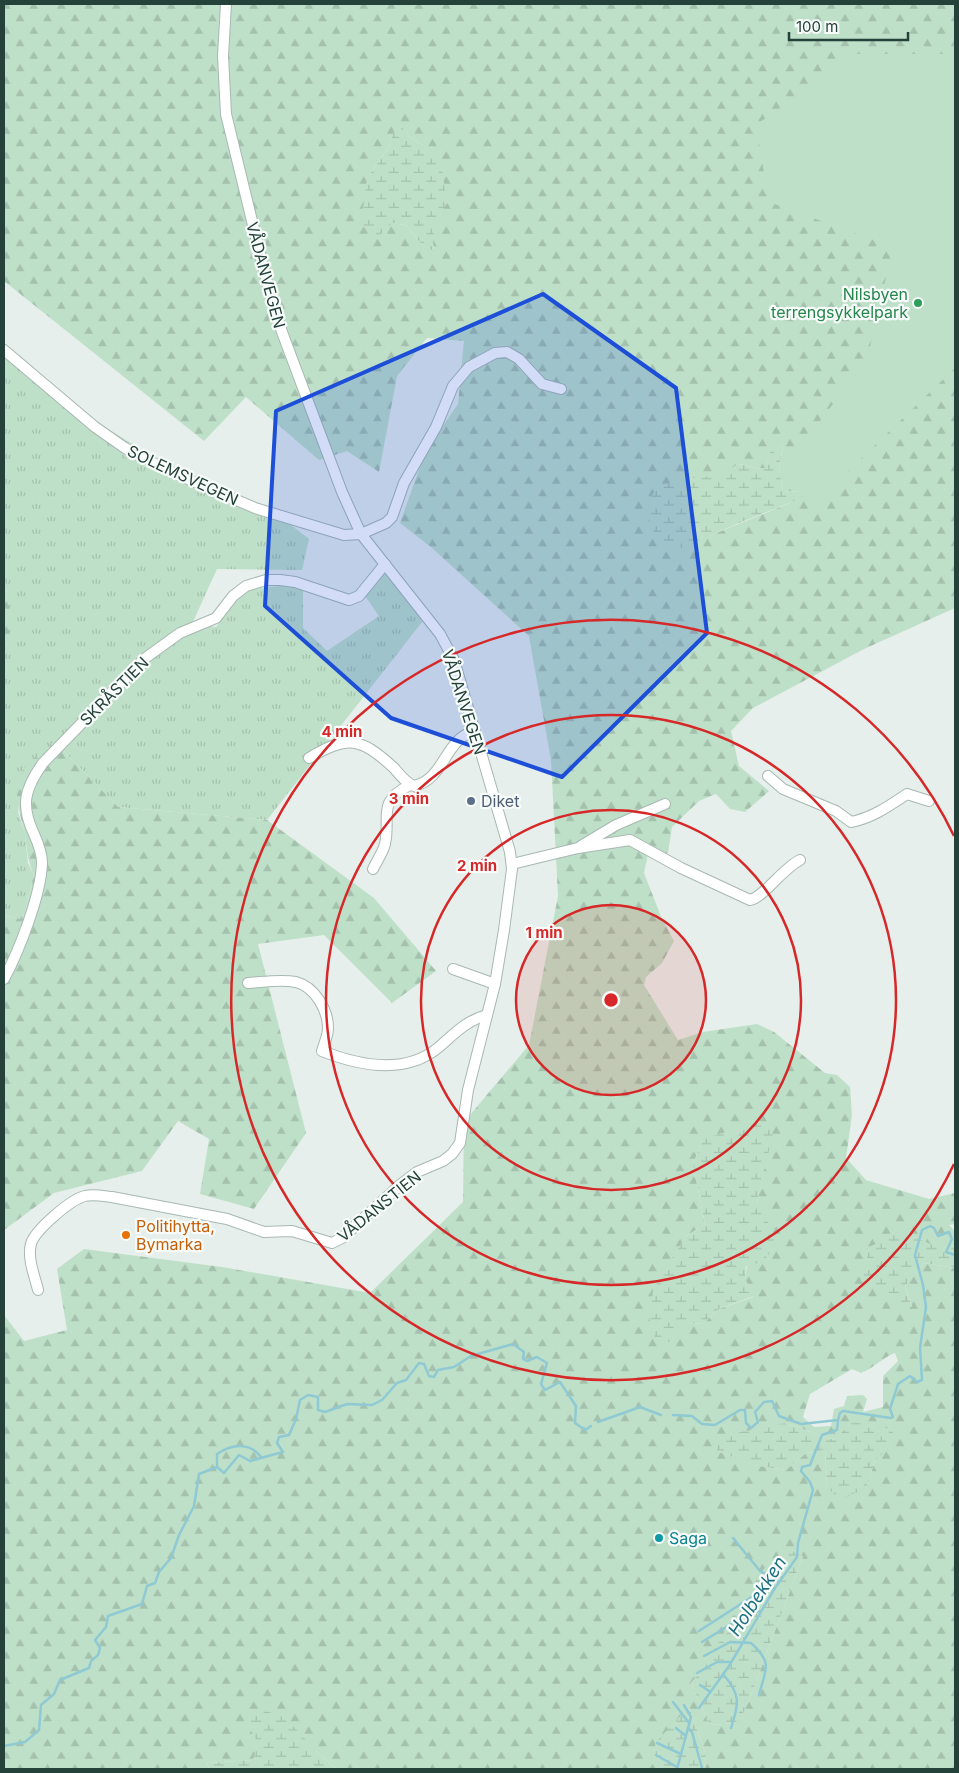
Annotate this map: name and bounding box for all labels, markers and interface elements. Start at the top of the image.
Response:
scale bar [789,10,908,42]
text: 100 m [796,17,838,36]
street label: VÅDANVEGEN [242,220,290,330]
place label: Nilsbyen terrengsykkelpark [771,284,908,322]
marker: Nilsbyen terrengsykkelpark [912,297,924,309]
street label: SOLEMSVEGEN [124,441,242,509]
street label: VÅDANVEGEN [438,647,490,757]
street label: SKRÅSTIEN [75,652,153,730]
text: 4 min [322,722,362,741]
text: 3 min [389,789,429,808]
place label: Diket [481,791,519,811]
marker: Diket [465,795,477,807]
text: 2 min [457,856,497,875]
text: 1 min [525,923,563,942]
centre of rings [602,991,620,1009]
street label: VÅDANSTIEN [333,1166,425,1246]
place label: Politihytta, Bymarka [136,1216,215,1254]
marker: Politihytta, Bymarka [120,1229,132,1241]
place label: Saga [669,1528,707,1548]
marker: Saga [653,1532,665,1544]
water label: Holbekken [724,1552,790,1640]

